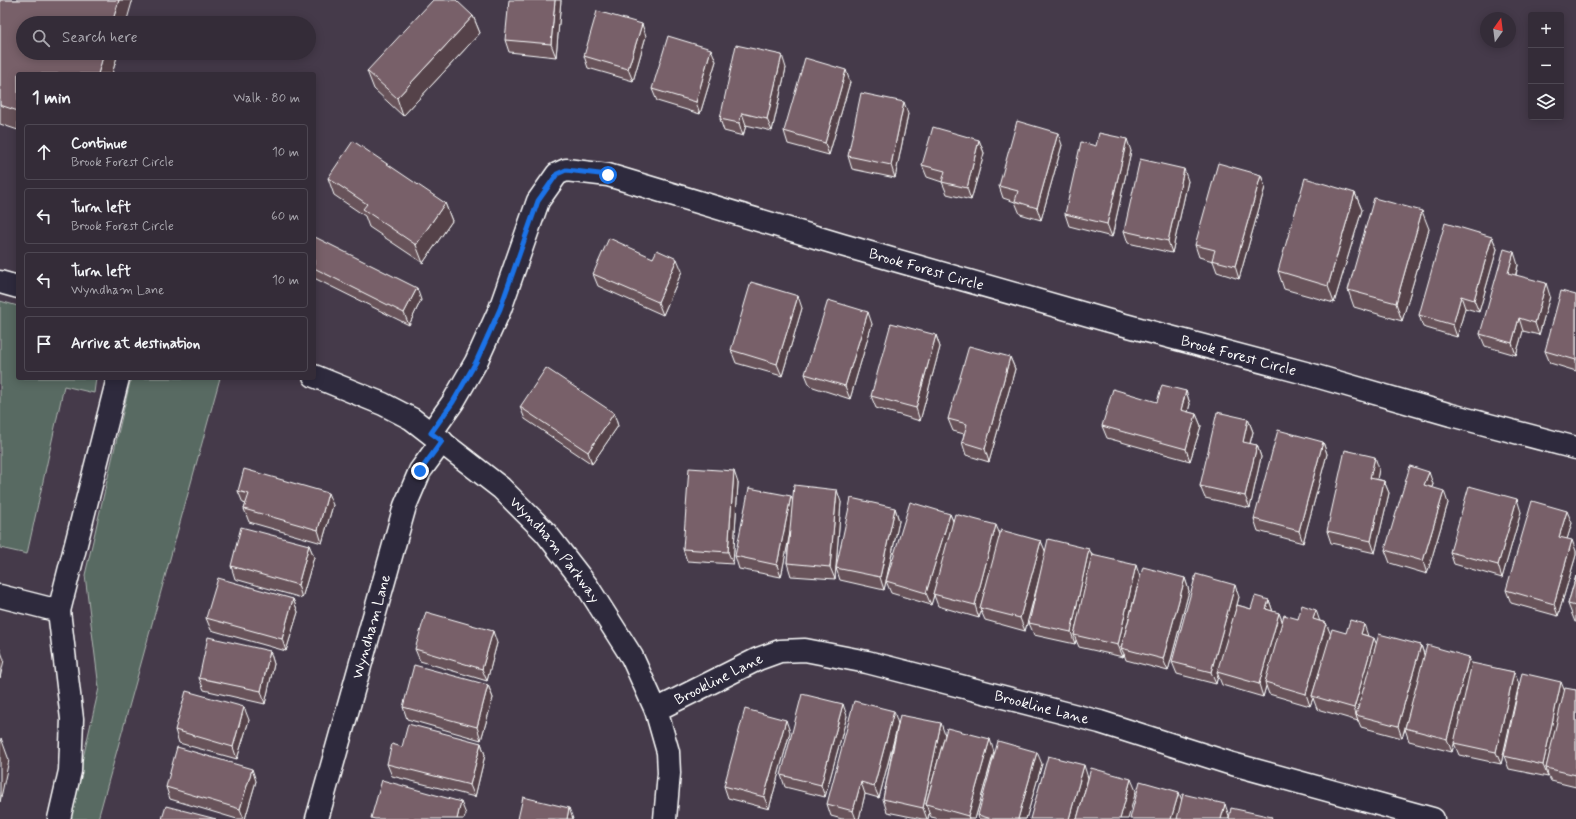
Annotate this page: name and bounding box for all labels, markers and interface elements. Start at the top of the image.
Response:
north arrow [1480,12,1516,48]
map controls [1528,12,1564,120]
button: + [1528,12,1564,48]
search box [16,16,316,60]
icon: search [30,27,52,49]
text: Search here [62,28,138,48]
button: − [1528,48,1564,84]
button: layers [1528,84,1564,120]
text: 1 min [32,87,71,109]
text: Walk · 80 m [233,90,300,107]
text: Continue [71,134,127,154]
icon: ahead [33,141,55,163]
text: 10 m [272,144,299,161]
text: Brook Forest Circle [71,154,174,171]
route start [599,166,617,184]
text: Turn left [71,198,131,218]
icon: left [33,205,55,227]
text: 60 m [271,208,299,225]
text: Brook Forest Circle [71,218,174,235]
street label: Brook Forest Circle [866,244,986,296]
text: Turn left [71,262,131,282]
icon: left [33,269,55,291]
text: 10 m [272,272,299,289]
text: Wyndham Lane [71,282,164,299]
street label: Brook Forest Circle [1178,331,1299,381]
icon: arrive [33,333,55,355]
text: Arrive at destination [71,334,200,354]
route end [411,462,429,480]
street label: Wyndham Parkway [504,493,604,607]
street label: Wyndham Lane [348,572,396,681]
street label: Brookline Lane [671,649,766,710]
street label: Brookline Lane [992,686,1091,730]

